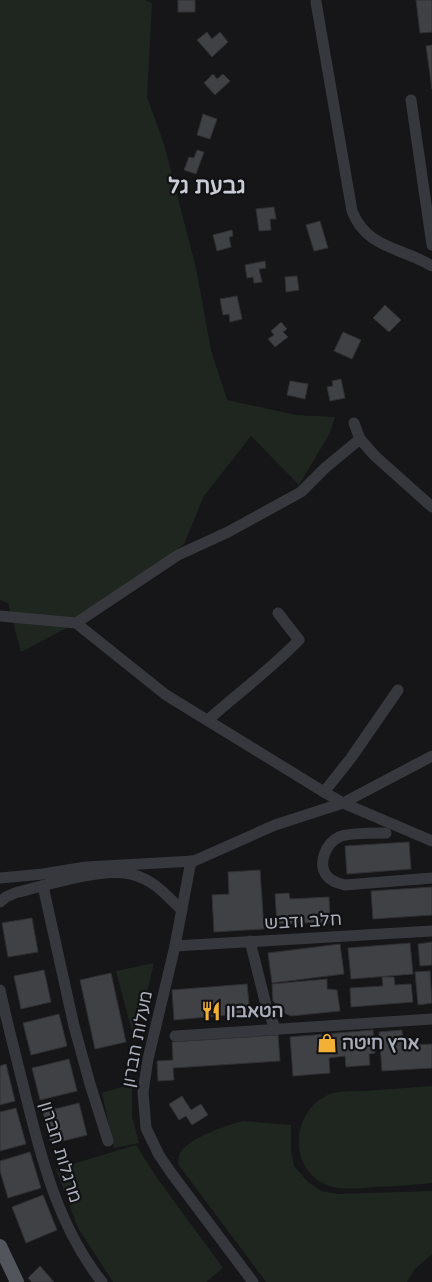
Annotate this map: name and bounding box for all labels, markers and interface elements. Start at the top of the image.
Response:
district label: גבעת גל [168,173,246,199]
street label: חלב ודבש [264,908,342,934]
street label: מעלות חברון [117,989,157,1089]
restaurant icon: הטאבון [200,1000,222,1022]
place label: הטאבון [226,1000,283,1022]
shop icon: ארץ חיטה [316,1032,338,1054]
place label: ארץ חיטה [342,1032,419,1054]
street label: מרגלות חברון [35,1098,87,1206]

